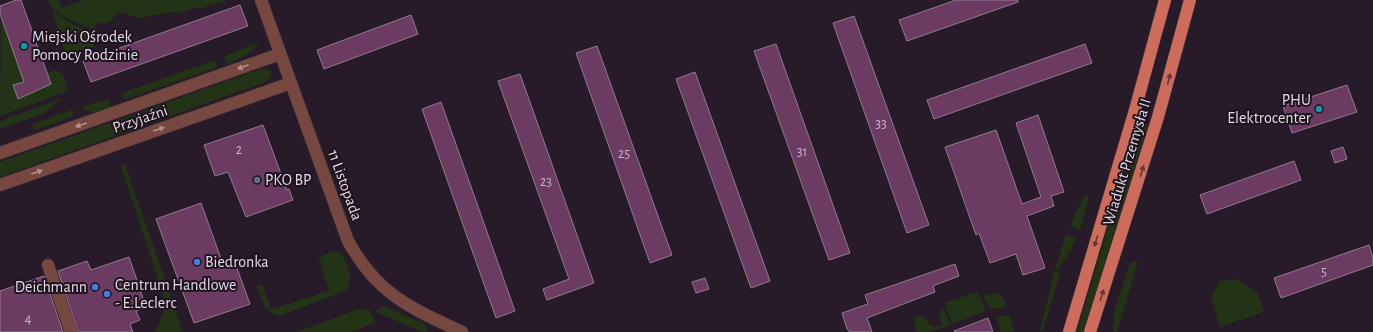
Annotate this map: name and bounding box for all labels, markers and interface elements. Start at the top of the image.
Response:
place label: Miejski Ośrodek Pomocy Rodzinie [32,29,138,64]
marker: Miejski Ośrodek Pomocy Rodzinie [19,41,29,51]
one-way arrow [237,65,249,71]
one-way arrow [1166,73,1172,85]
place label: PHU Elektrocenter [1227,92,1312,126]
street label: Wiadukt Przemysła II [1100,97,1155,228]
street label: Przyjaźni [110,102,170,137]
marker: PHU Elektrocenter [1314,104,1324,114]
house number: 33 [875,117,887,131]
one-way arrow [75,122,87,128]
one-way arrow [154,125,166,131]
house number: 2 [236,143,242,157]
house number: 31 [797,145,807,159]
street label: 11 Listopada [325,147,365,223]
house number: 25 [618,147,630,161]
one-way arrow [1139,165,1145,177]
one-way arrow [31,169,43,175]
place label: PKO BP [265,172,311,188]
marker: PKO BP [252,175,262,185]
house number: 23 [540,175,552,189]
one-way arrow [1093,236,1099,248]
place label: Biedronka [205,254,269,270]
marker: Biedronka [192,257,202,267]
house number: 5 [1321,265,1327,279]
place label: Centrum Handlowe - E.Leclerc [115,277,236,311]
place label: Deichmann [15,279,87,295]
marker: Deichmann [90,282,100,292]
one-way arrow [1099,288,1105,300]
marker: Centrum Handlowe - E.Leclerc [102,289,112,299]
house number: 4 [25,312,32,326]

